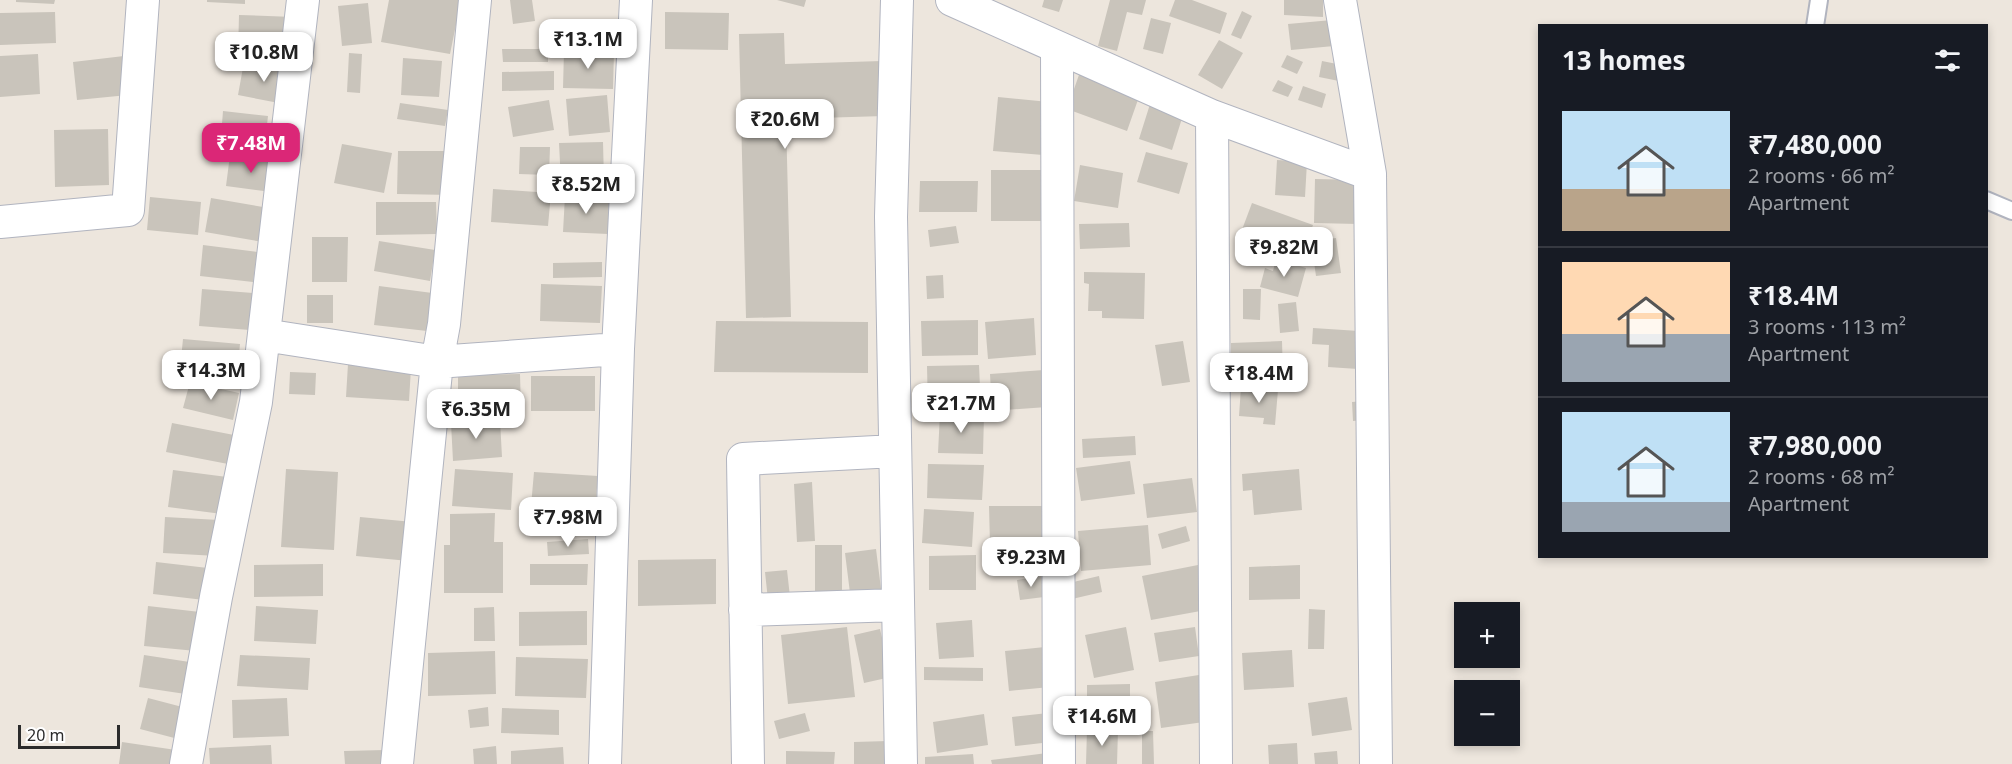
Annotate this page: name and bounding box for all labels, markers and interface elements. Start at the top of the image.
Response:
pin: ₹13.1M [539,19,637,70]
text: ₹13.1M [553,25,623,52]
pin: ₹10.8M [215,32,313,83]
text: ₹10.8M [229,38,299,65]
text: 13 homes [1562,42,1686,78]
icon: filters [1931,44,1964,77]
pin: ₹20.6M [736,99,834,150]
text: ₹20.6M [750,105,820,132]
pin: ₹7.48M [202,123,300,174]
text: ₹7,480,000 [1748,126,1882,162]
text: ₹7.48M [216,129,286,156]
icon: home [1610,135,1682,207]
text: 2 rooms · 66 m² [1748,162,1895,189]
pin: ₹8.52M [537,164,635,215]
text: ₹8.52M [551,170,621,197]
text: Apartment [1748,189,1849,216]
pin: ₹9.82M [1235,227,1333,278]
text: ₹9.82M [1249,233,1319,260]
text: ₹18.4M [1748,277,1839,313]
icon: home [1610,286,1682,358]
text: 3 rooms · 113 m² [1748,313,1906,340]
text: Apartment [1748,340,1849,367]
pin: ₹14.3M [162,350,260,401]
pin: ₹18.4M [1210,353,1308,404]
text: ₹14.3M [176,356,246,383]
text: ₹18.4M [1224,359,1294,386]
pin: ₹21.7M [912,383,1010,434]
pin: ₹6.35M [427,389,525,440]
text: ₹21.7M [926,389,996,416]
text: ₹6.35M [441,395,511,422]
text: ₹7,980,000 [1748,427,1882,463]
icon: home [1610,436,1682,508]
text: 2 rooms · 68 m² [1748,463,1895,490]
text: Apartment [1748,490,1849,517]
pin: ₹7.98M [519,497,617,548]
text: ₹7.98M [533,503,603,530]
pin: ₹9.23M [982,537,1080,588]
text: ₹9.23M [996,543,1066,570]
map controls [1454,602,1520,746]
button: + [1454,602,1520,668]
button: − [1454,680,1520,746]
pin: ₹14.6M [1053,696,1151,747]
text: ₹14.6M [1067,702,1137,729]
scale bar [18,722,120,750]
text: 20 m [27,724,64,746]

